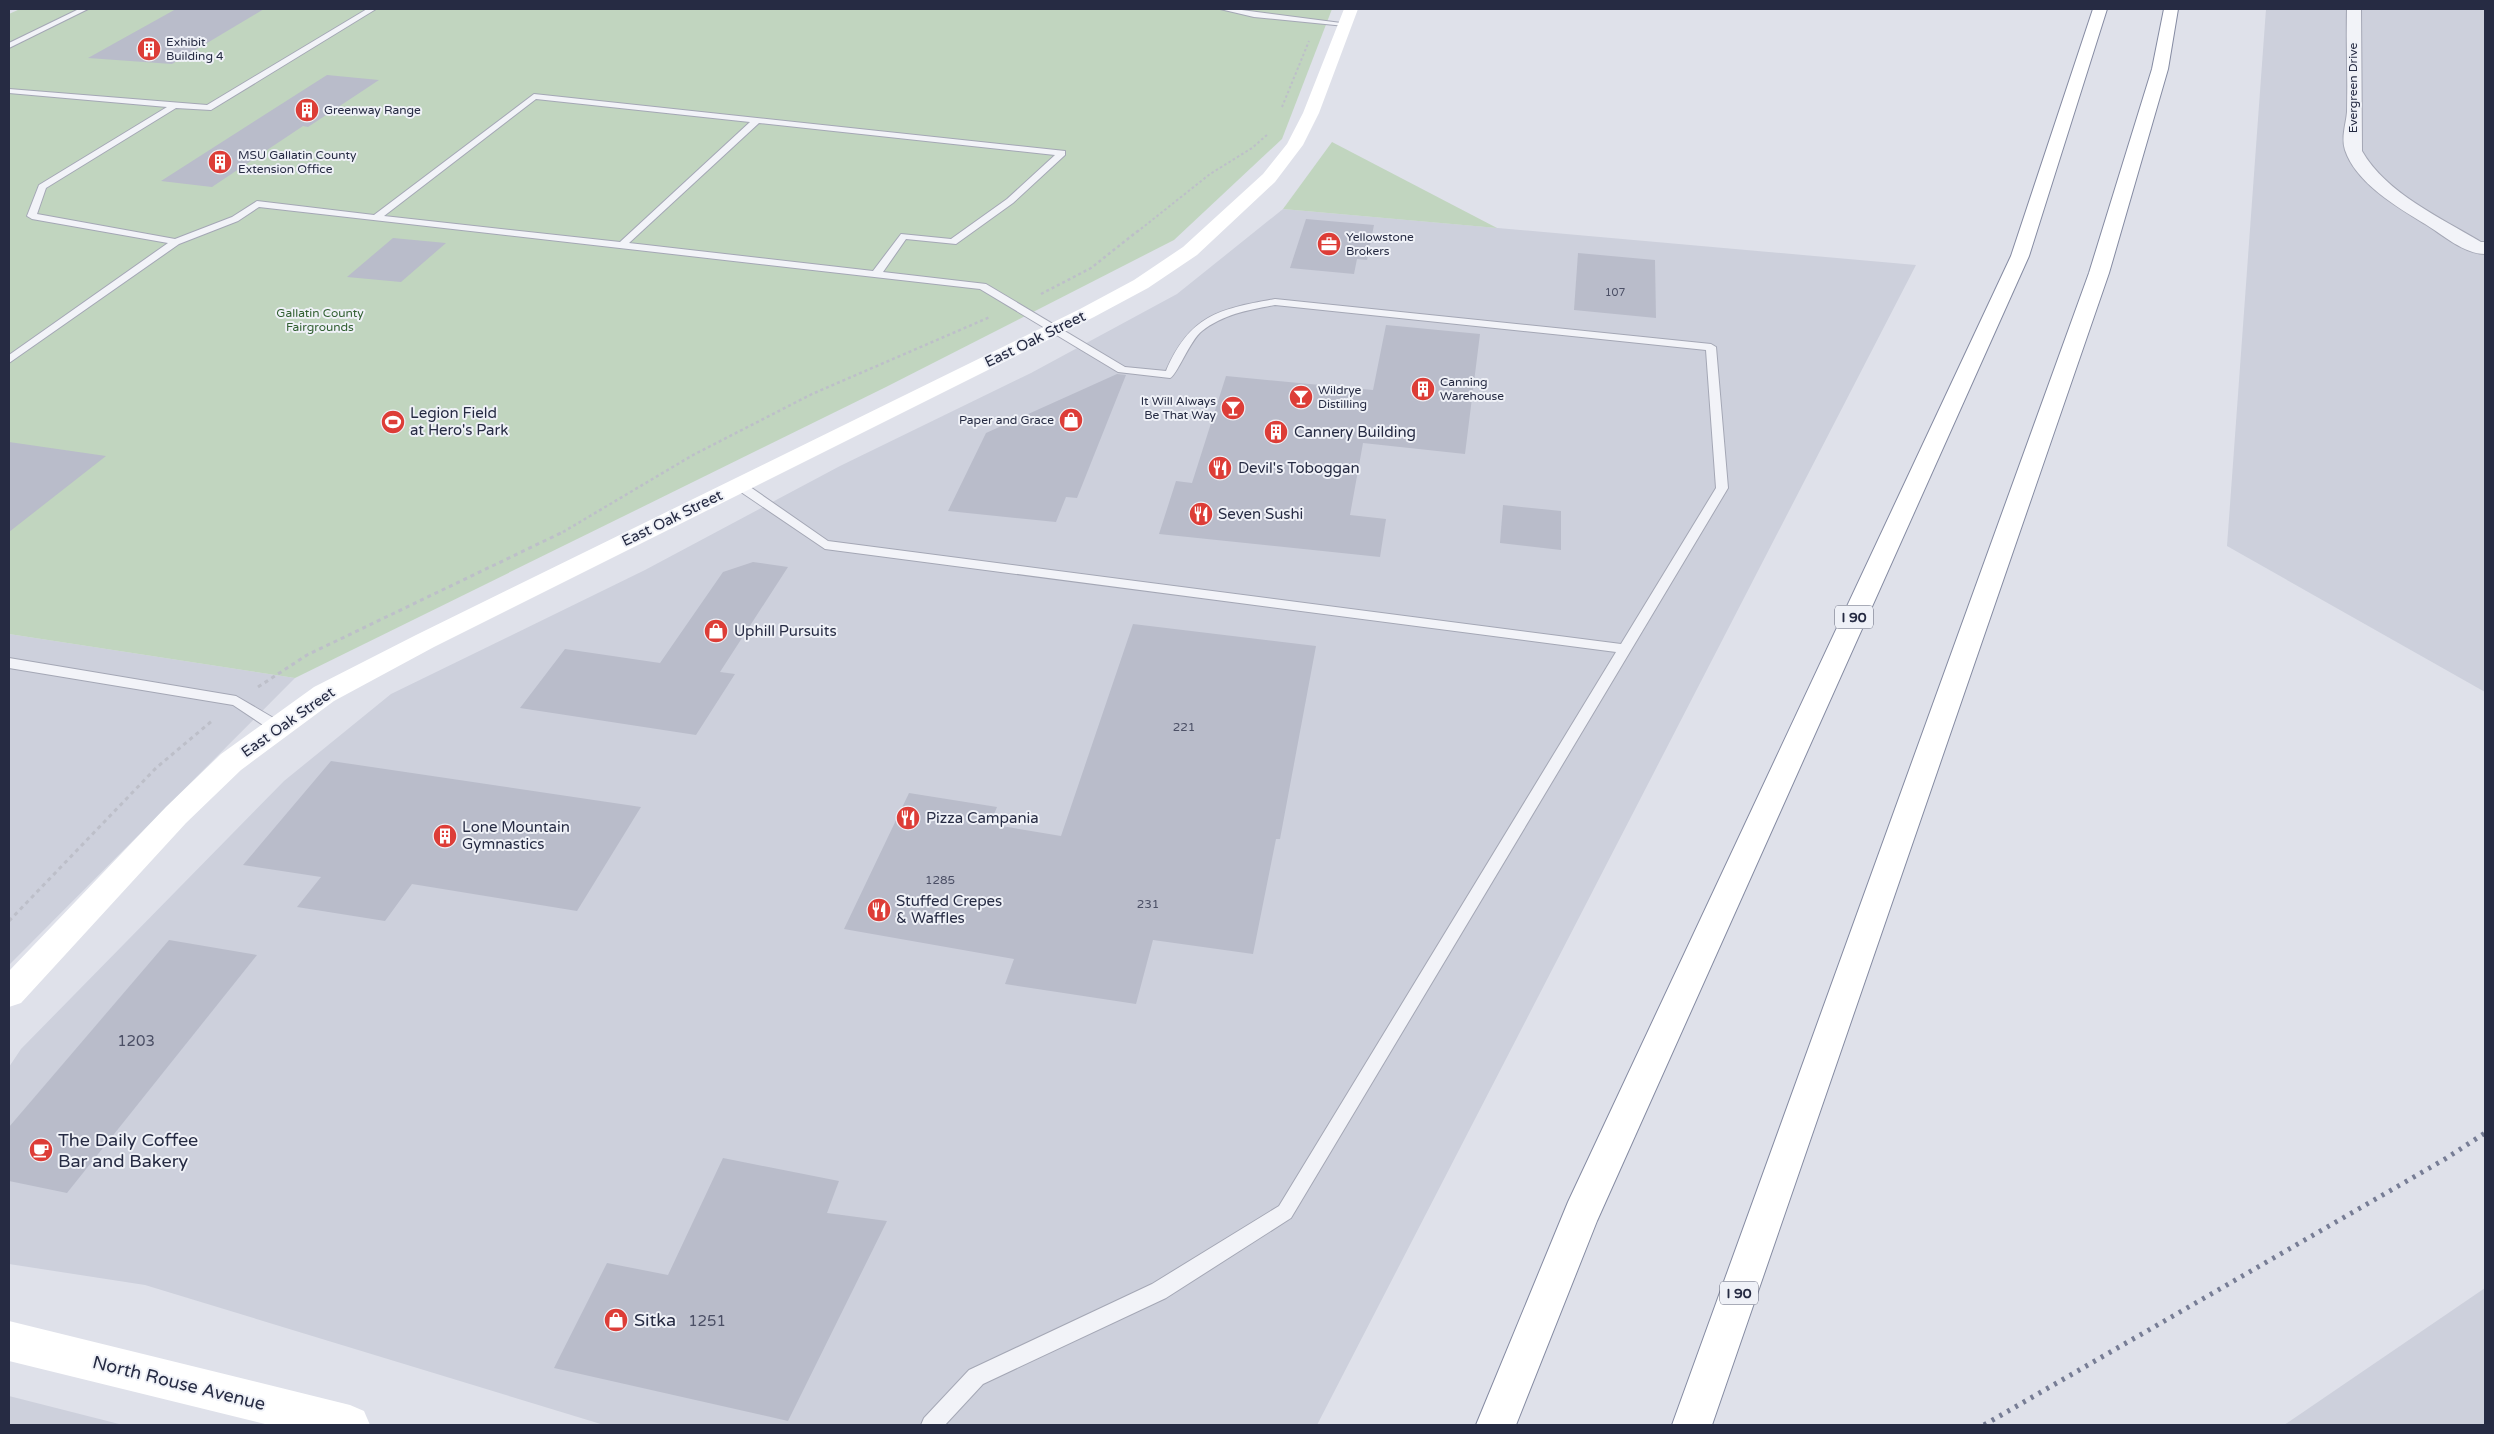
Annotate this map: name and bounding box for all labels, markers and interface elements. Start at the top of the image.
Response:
place label: Exhibit Building 4 [166,35,224,63]
building icon: Exhibit Building 4 [136,36,162,62]
street label: Evergreen Drive [2346,43,2360,133]
building icon: Greenway Range [294,97,320,123]
place label: Greenway Range [324,103,421,117]
place label: MSU Gallatin County Extension Office [238,148,357,176]
building icon: MSU Gallatin County Extension Office [207,149,233,175]
place label: Yellowstone Brokers [1346,230,1414,258]
office icon: Yellowstone Brokers [1316,231,1342,257]
house number: 107 [1605,286,1625,299]
park label: Gallatin County Fairgrounds [276,306,364,334]
street label: East Oak Street [982,307,1089,371]
place label: Canning Warehouse [1440,375,1504,403]
building icon: Canning Warehouse [1410,376,1436,402]
place label: Wildrye Distilling [1318,383,1367,411]
bar icon: Wildrye Distilling [1288,384,1314,410]
place label: It Will Always Be That Way [1141,394,1217,422]
bar icon: It Will Always Be That Way [1220,395,1246,421]
place label: Legion Field at Hero's Park [410,404,508,439]
shop icon: Paper and Grace [1058,407,1084,433]
sports icon: Legion Field at Hero's Park [380,409,406,435]
place label: Paper and Grace [959,413,1054,427]
building icon: Cannery Building [1263,419,1289,445]
place label: Cannery Building [1294,423,1416,441]
restaurant icon: Devil's Toboggan [1207,455,1233,481]
place label: Devil's Toboggan [1238,459,1360,477]
street label: East Oak Street [619,486,726,550]
restaurant icon: Seven Sushi [1188,501,1214,527]
place label: Seven Sushi [1218,505,1303,523]
road number: I 90 [1835,606,1873,628]
shop icon: Uphill Pursuits [703,618,729,644]
place label: Uphill Pursuits [734,622,837,640]
street label: East Oak Street [238,683,338,761]
house number: 221 [1173,720,1195,734]
restaurant icon: Pizza Campania [895,805,921,831]
place label: Pizza Campania [926,809,1039,827]
place label: Lone Mountain Gymnastics [462,818,570,853]
building icon: Lone Mountain Gymnastics [432,823,458,849]
house number: 1285 [925,873,955,887]
place label: Stuffed Crepes & Waffles [896,892,1002,927]
restaurant icon: Stuffed Crepes & Waffles [866,897,892,923]
house number: 231 [1137,897,1159,911]
house number: 1203 [117,1032,155,1050]
place label: The Daily Coffee Bar and Bakery [58,1129,198,1172]
cafe icon: The Daily Coffee Bar and Bakery [28,1137,54,1163]
road number: I 90 [1720,1282,1758,1305]
shop icon: Sitka [603,1307,629,1333]
place label: Sitka [634,1309,676,1331]
house number: 1251 [688,1312,726,1330]
street label: North Rouse Avenue [90,1351,268,1415]

